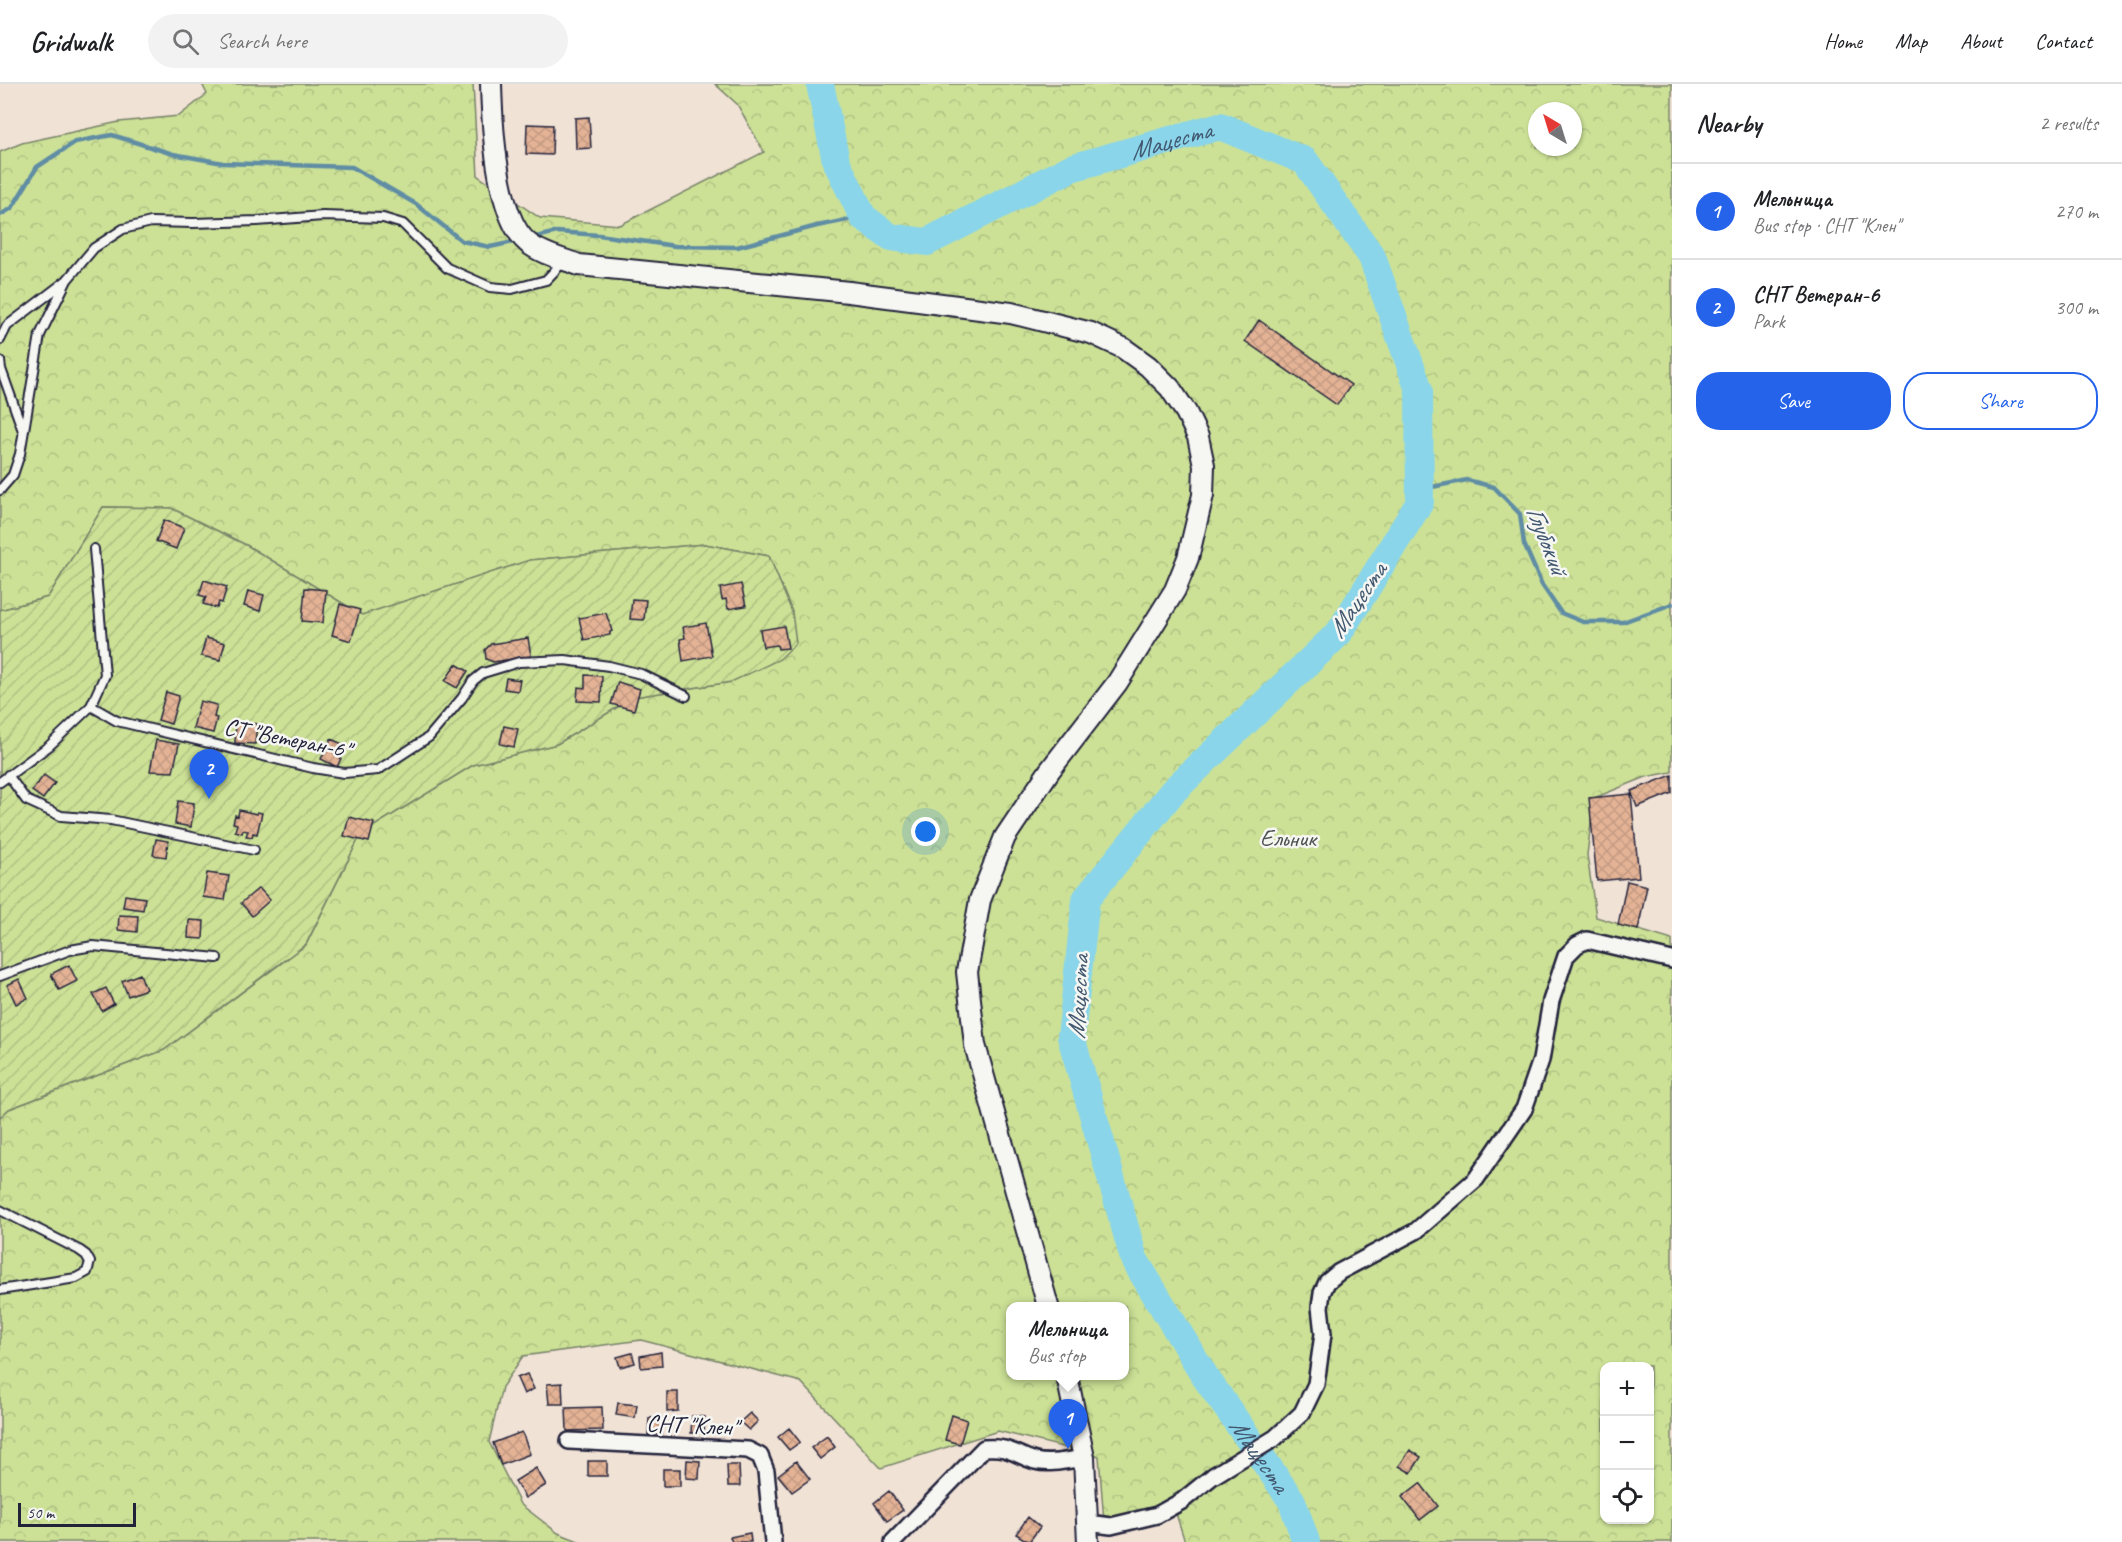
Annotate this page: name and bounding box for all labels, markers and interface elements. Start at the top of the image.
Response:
search box [148,14,568,68]
text: Gridwalk [30,24,112,59]
icon: search [169,25,202,58]
text: Search here [217,27,307,55]
text: Home [1824,28,1862,54]
text: Map [1895,28,1927,54]
text: About [1960,28,2002,54]
text: Contact [2035,28,2092,54]
north arrow [1528,102,1582,156]
text: Nearby [1696,107,1761,140]
text: 2 results [2039,111,2098,136]
water label: Мацеста [1126,112,1218,167]
text: Мельница [1753,185,1832,213]
text: 1 [1711,199,1720,224]
text: 270 m [2055,199,2098,224]
text: Bus stop · СНТ "Клен" [1753,213,1900,238]
text: СНТ Ветеран-6 [1753,281,1879,309]
text: 2 [1711,295,1720,320]
text: 300 m [2055,295,2098,320]
text: Park [1753,309,1785,334]
button: Save [1696,372,1891,430]
button: Share [1903,372,2098,430]
water label: Глубокий [1518,501,1577,584]
water label: Мацеста [1320,553,1396,644]
street label: СТ "Ветеран-6" [222,711,358,766]
pin: 2 [190,750,228,799]
your location [911,817,940,846]
park label: Ельник [1260,823,1318,853]
water label: Мацеста [1059,951,1097,1040]
popup [1006,1302,1129,1380]
text: Мельница [1028,1315,1107,1343]
text: Bus stop [1028,1343,1086,1368]
map controls [1600,1362,1654,1524]
button: + [1600,1362,1654,1416]
pin: 1 [1048,1400,1088,1449]
street label: СНТ "Клен" [646,1408,744,1443]
water label: Мацеста [1222,1411,1299,1501]
button: − [1600,1416,1654,1470]
button: locate [1600,1470,1654,1524]
scale bar [18,1500,136,1528]
text: 50 m [27,1503,54,1523]

